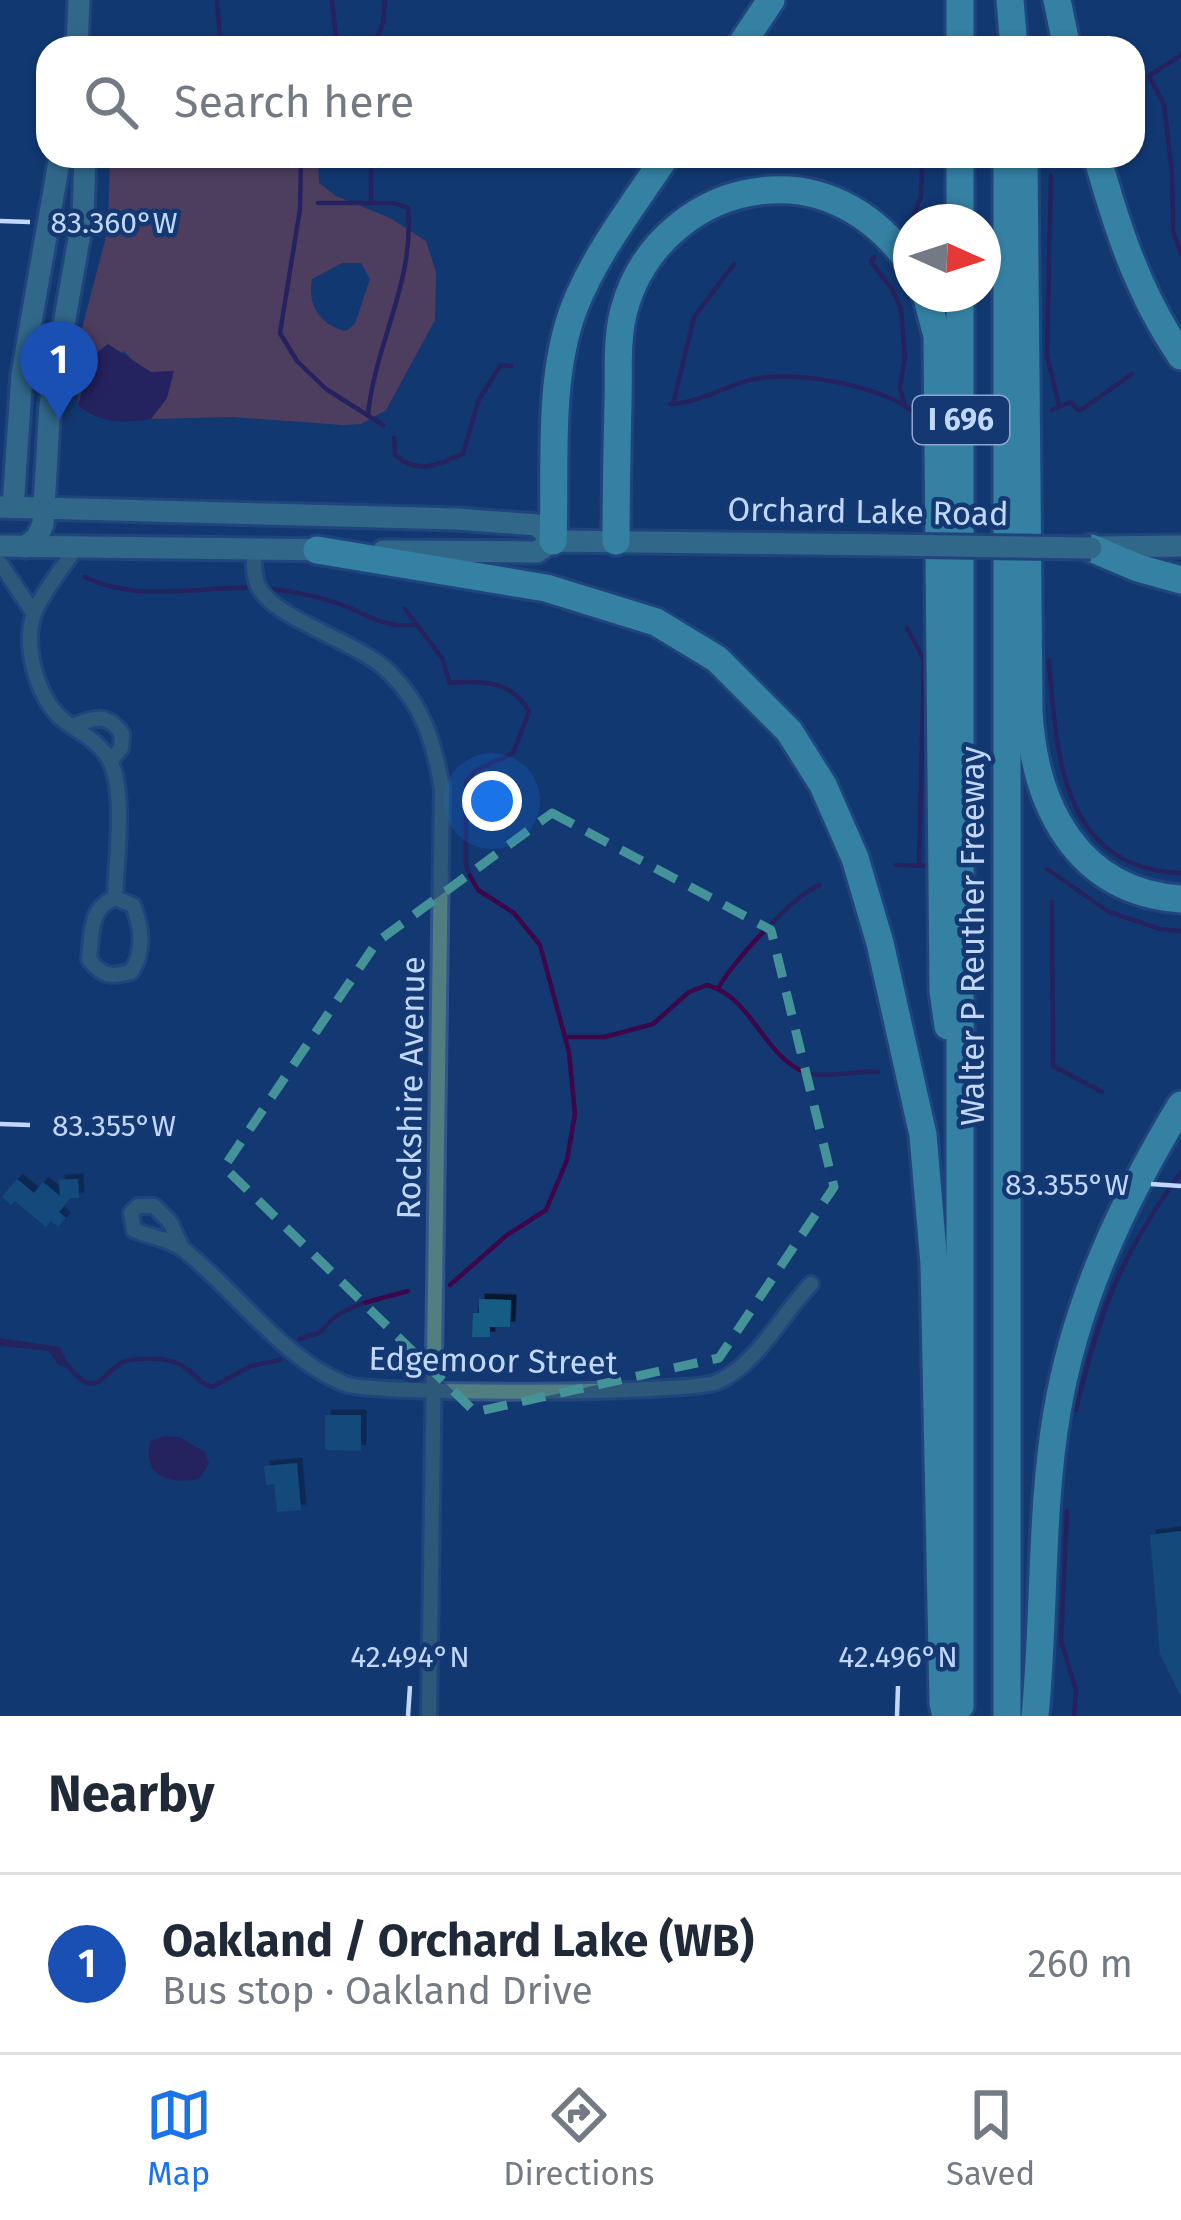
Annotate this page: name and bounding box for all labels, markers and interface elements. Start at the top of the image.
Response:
search box [36,36,1145,168]
icon: search [78,69,144,135]
text: Search here [174,75,414,129]
north arrow [893,204,1001,312]
text: 83.360°W [50,205,178,241]
pin: 1 [20,321,98,420]
road number: I 696 [913,396,1009,444]
street label: Orchard Lake Road [727,490,1009,534]
street label: Walter P Reuther Freeway [953,746,993,1126]
your location [462,771,522,831]
street label: Rockshire Avenue [389,956,433,1220]
text: 83.355°W [52,1108,176,1144]
text: 83.355°W [1005,1167,1129,1203]
street label: Edgemoor Street [368,1339,618,1383]
text: 42.494°N [350,1639,470,1675]
text: 42.496°N [838,1639,958,1675]
text: Nearby [48,1763,214,1825]
text: Oakland / Orchard Lake (WB) [162,1914,754,1968]
text: 1 [78,1941,96,1987]
text: 260 m [1027,1941,1133,1987]
text: Bus stop · Oakland Drive [162,1968,593,2014]
tab: Map [146,2082,212,2194]
tab: Directions [503,2082,655,2194]
tab: Saved [946,2082,1035,2194]

